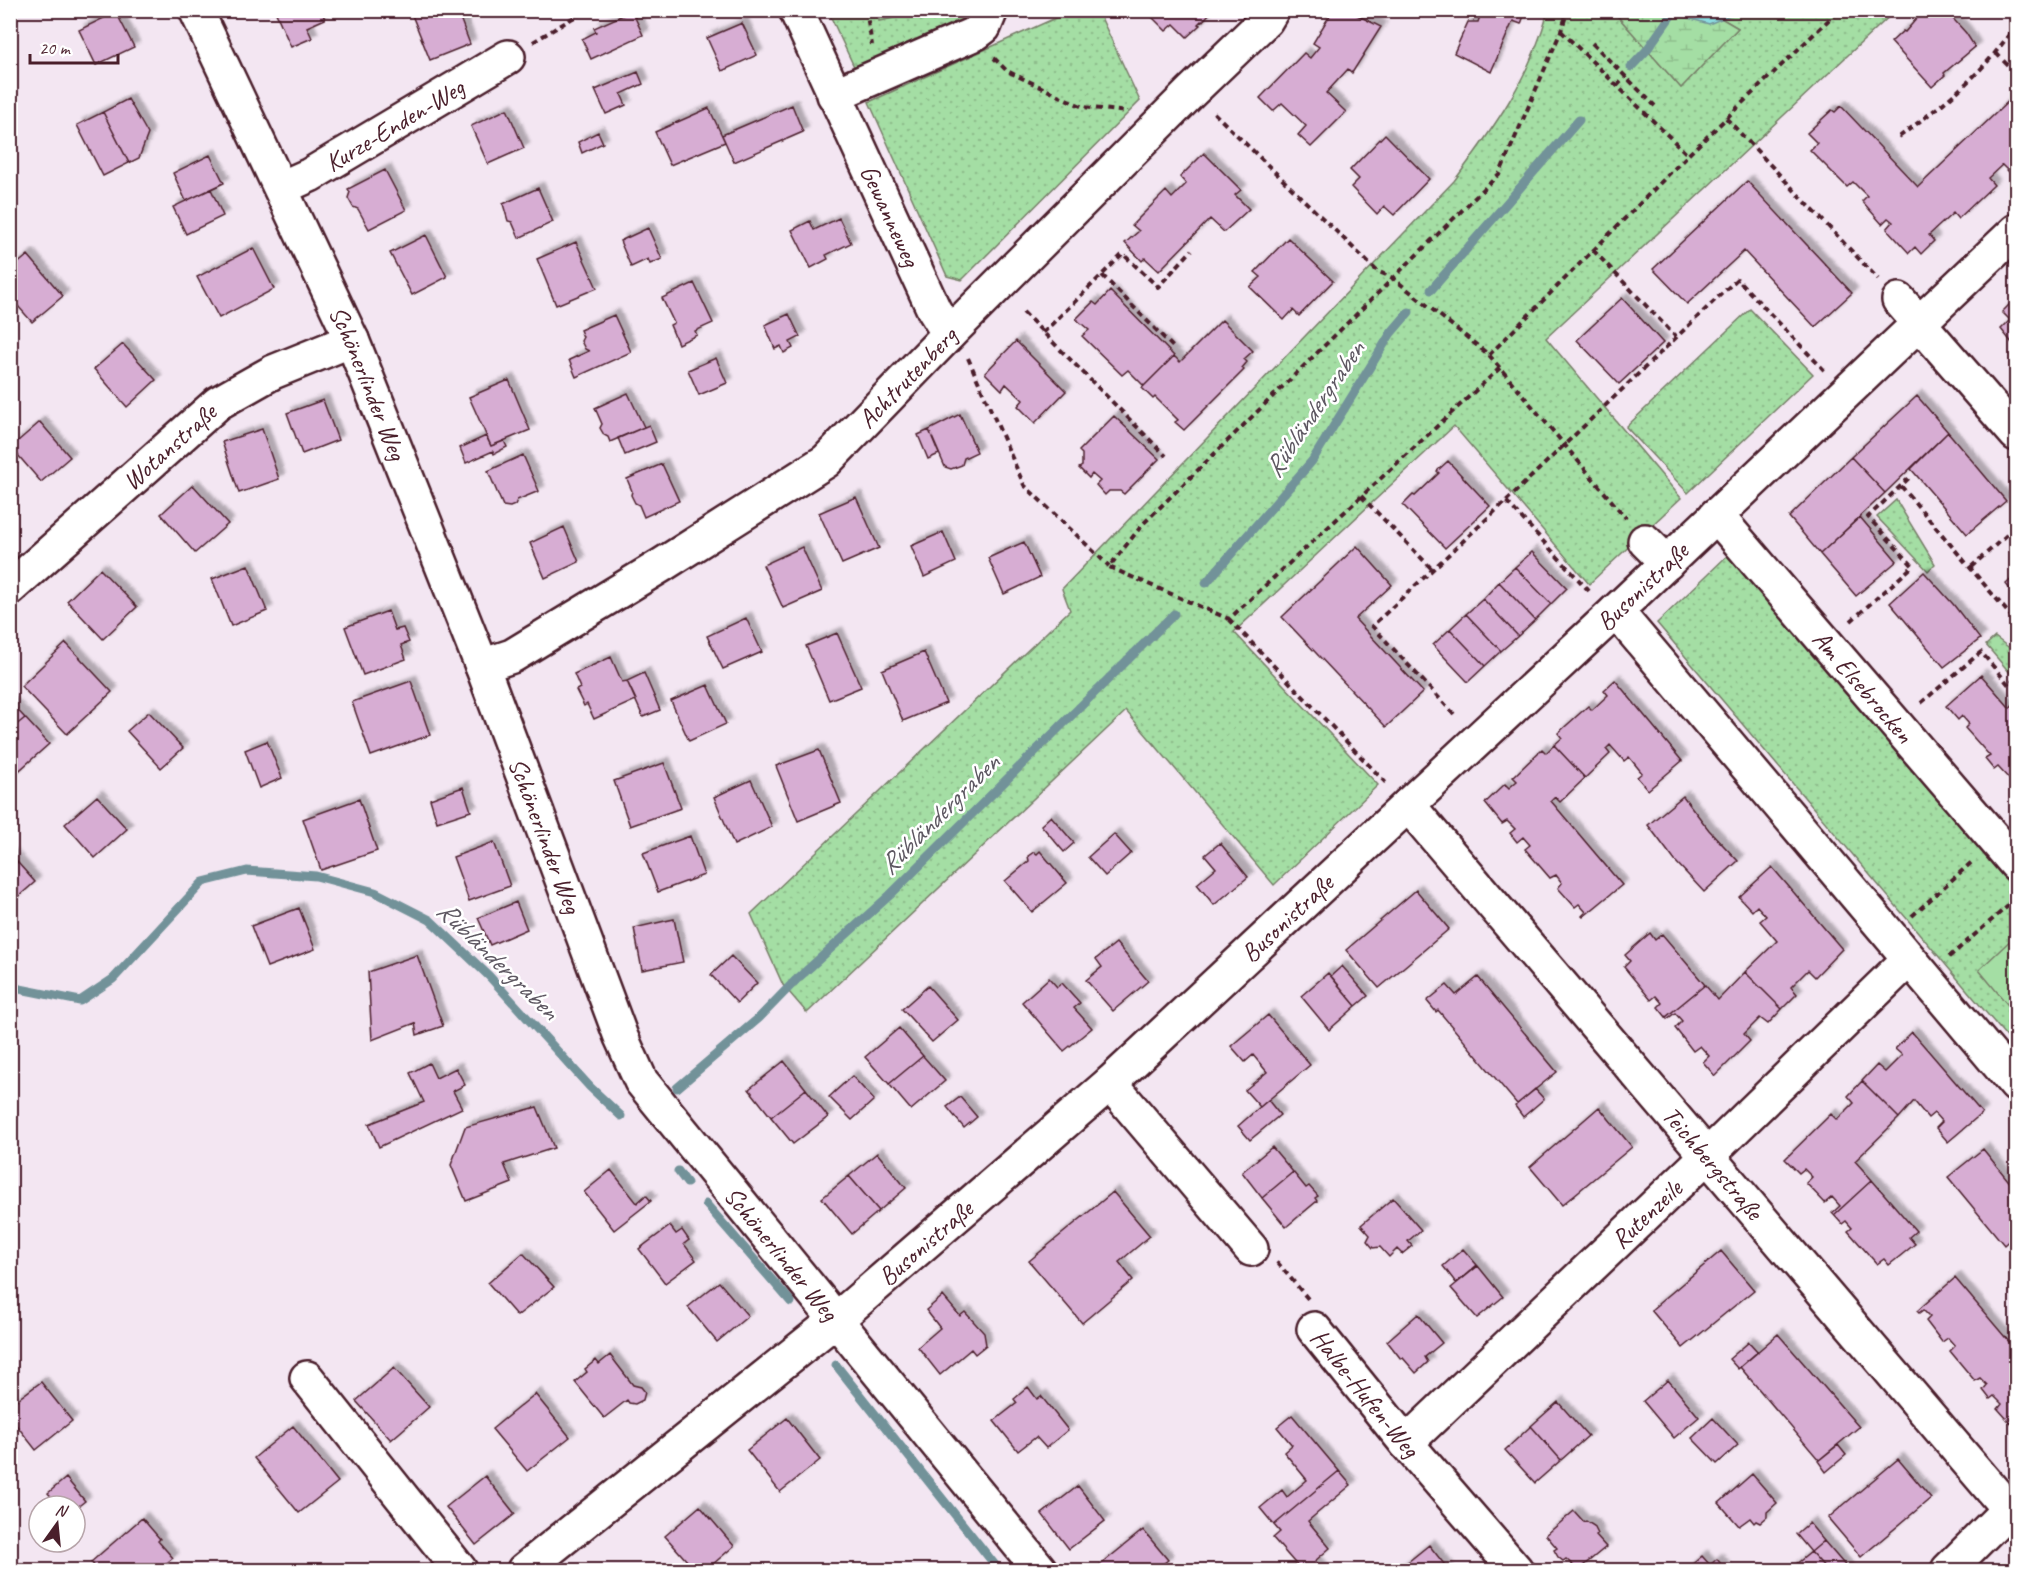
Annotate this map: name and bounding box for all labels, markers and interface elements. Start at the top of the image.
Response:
scale bar [30,27,118,65]
text: 20 m [39,37,72,59]
street label: Kurze-Enden-Weg [319,70,472,179]
street label: Gewanneweg [853,159,929,273]
street label: Schönerlinder Weg [322,300,415,467]
street label: Achtrutenberg [851,318,965,435]
water label: Rübländergraben [1256,333,1373,483]
street label: Wotanstraße [115,394,225,497]
street label: Busonistraße [1589,533,1697,638]
street label: Am Elsebrocken [1806,623,1921,750]
water label: Rübländergraben [872,745,1008,881]
street label: Schönerlinder Weg [501,753,590,920]
street label: Busonistraße [1234,865,1342,969]
water label: Rübländergraben [430,893,567,1028]
street label: Teichbergstraße [1655,1099,1772,1228]
street label: Rutenzeile [1604,1171,1690,1255]
street label: Schönerlinder Weg [717,1179,847,1329]
street label: Busonistraße [871,1191,982,1293]
street label: Halbe-Hufen-Weg [1304,1322,1429,1465]
north arrow [27,1494,87,1554]
text: N [53,1500,71,1522]

